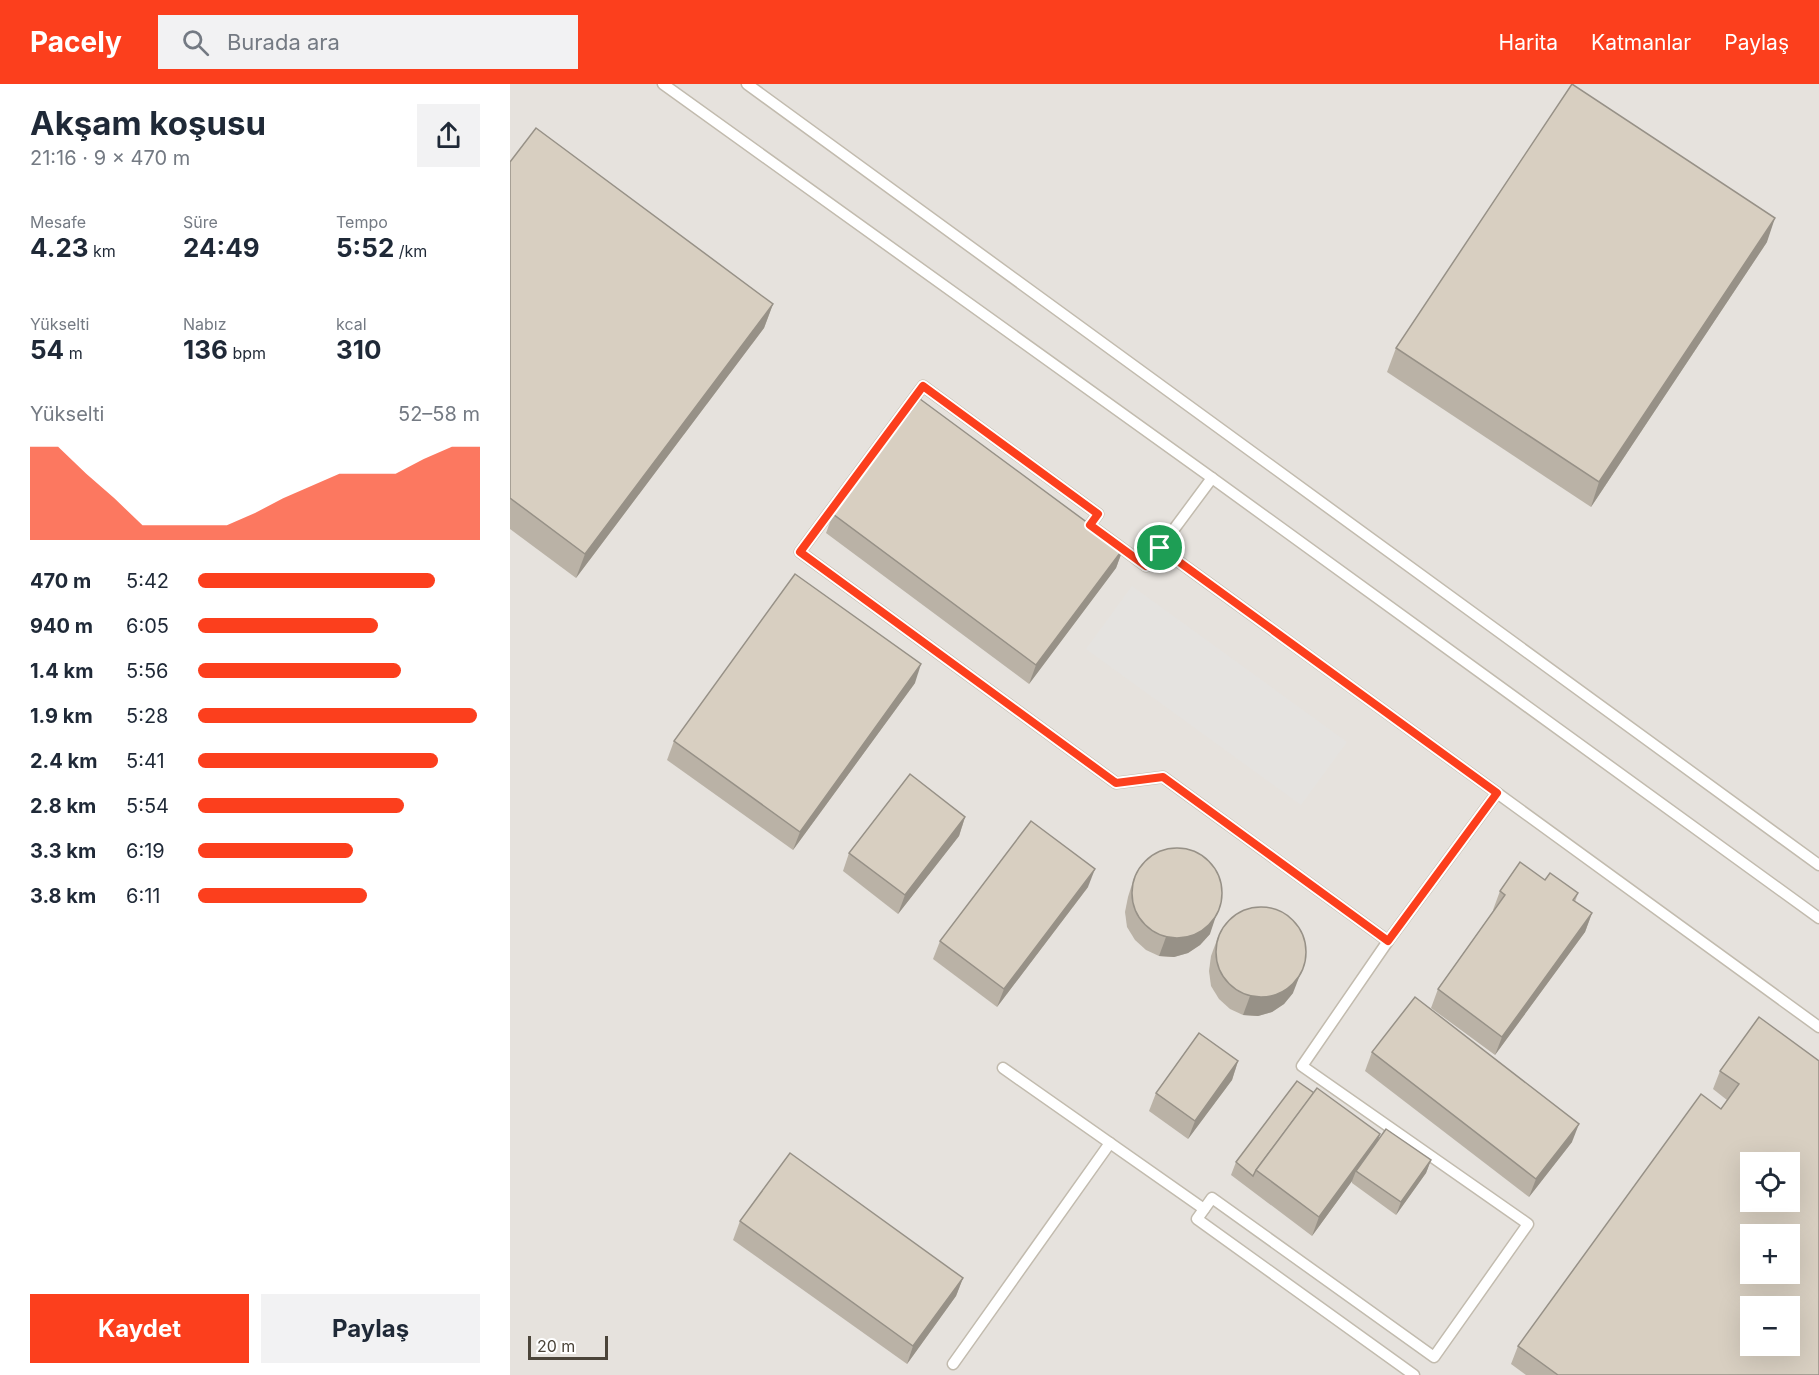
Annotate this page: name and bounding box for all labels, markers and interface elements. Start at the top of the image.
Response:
search box [158,15,578,69]
text: Pacely [30,25,122,59]
icon: search [179,26,212,59]
text: Burada ara [227,29,340,55]
text: Harita [1499,30,1558,55]
text: Katmanlar [1591,30,1691,55]
text: Paylaş [1724,30,1789,55]
text: Akşam koşusu [30,103,266,143]
button: share [417,104,480,167]
text: 21:16 · 9 × 470 m [30,146,190,170]
text: Mesafe [30,212,86,232]
text: Süre [183,212,218,232]
text: Tempo [336,212,388,232]
text: 4.23 [30,232,89,263]
text: 24:49 [183,232,260,263]
text: 5:52 [336,232,394,263]
text: km [89,241,116,261]
text: /km [394,241,427,261]
text: Yükselti [30,314,89,334]
text: Nabız [183,314,227,334]
text: kcal [336,314,367,334]
text: 54 [30,334,64,365]
text: 136 [183,334,228,365]
text: 310 [336,334,382,365]
text: m [64,343,83,363]
text: bpm [228,343,266,363]
text: Yükselti [30,402,104,426]
text: 52–58 m [398,402,480,426]
pin [1134,522,1185,573]
icon: arrive [1143,531,1176,564]
text: 470 m [30,569,91,593]
text: 5:42 [126,569,169,593]
text: 940 m [30,614,93,638]
text: 6:05 [126,614,169,638]
text: 1.4 km [30,659,93,683]
text: 5:56 [126,659,168,683]
text: 1.9 km [30,704,93,728]
text: 5:28 [126,704,169,728]
text: 2.4 km [30,749,97,773]
text: 5:41 [126,749,165,773]
text: 2.8 km [30,794,96,818]
text: 5:54 [126,794,169,818]
text: 3.3 km [30,839,96,863]
text: 6:19 [126,839,165,863]
text: 3.8 km [30,884,96,908]
text: 6:11 [126,884,160,908]
map controls [1740,1152,1800,1356]
button: locate [1740,1152,1800,1212]
button: + [1740,1224,1800,1284]
button: Kaydet [30,1294,249,1363]
button: Paylaş [261,1294,480,1363]
button: − [1740,1296,1800,1356]
scale bar [528,1333,608,1360]
text: 20 m [537,1336,575,1356]

